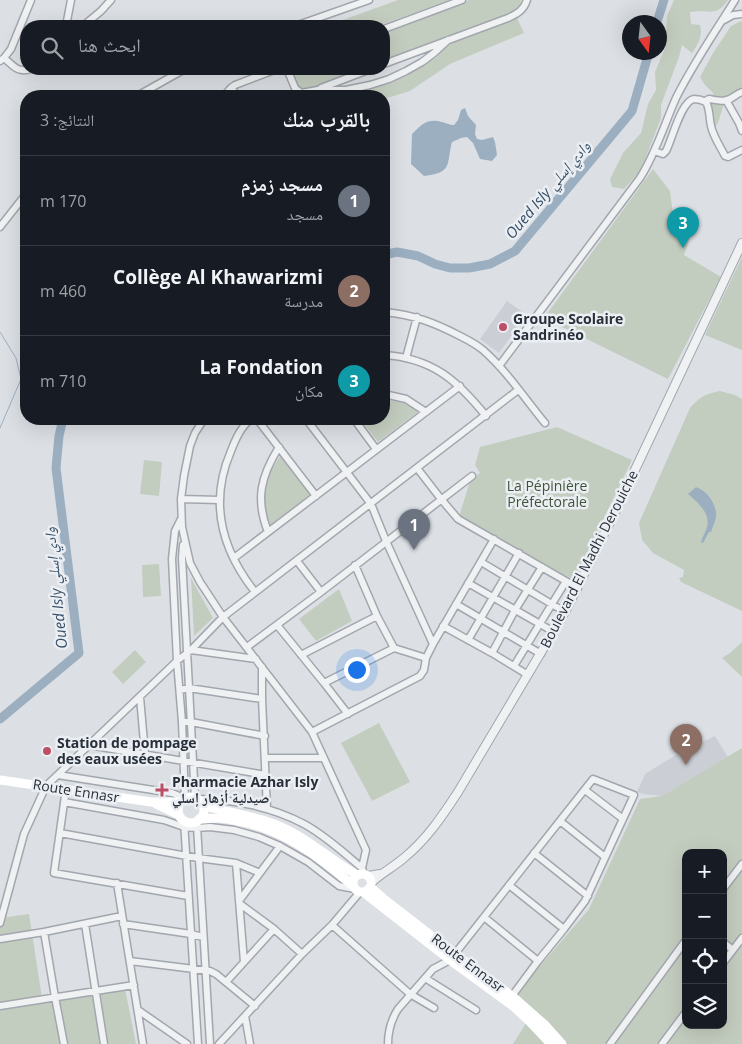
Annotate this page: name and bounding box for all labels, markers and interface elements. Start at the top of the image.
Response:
north arrow [622,15,667,60]
search box [20,20,390,75]
text: ابحث هنا [78,32,141,58]
icon: search [38,34,66,62]
text: بالقرب منك [283,105,370,133]
text: النتائج: 3 [40,109,94,131]
water label: Oued Isly وادي إسلي [500,136,596,244]
text: مسجد زمزم [241,171,323,197]
text: 170 m [40,190,86,212]
text: 1 [349,190,359,212]
text: مسجد [287,203,323,225]
pin: 3 [667,207,699,248]
text: Collège Al Khawarizmi [113,264,323,290]
text: 460 m [40,280,86,302]
text: 2 [349,280,359,302]
text: مدرسة [284,290,323,312]
place label: Groupe Scolaire Sandrinéo [513,309,623,344]
marker: Groupe Scolaire Sandrinéo [497,321,509,333]
text: La Fondation [199,354,323,380]
text: 710 m [40,370,86,392]
text: 3 [349,370,359,392]
text: مكان [295,380,323,402]
street label: Boulevard El Madhi Derouiche [535,466,642,651]
park label: La Pépinière Préfectorale [507,476,587,511]
pin: 1 [398,509,430,550]
water label: Oued Isly وادي إسلي [39,526,74,650]
your location [344,657,370,683]
pin: 2 [670,724,702,765]
place label: Station de pompage des eaux usées [57,733,197,768]
marker: Station de pompage des eaux usées [41,745,53,757]
place label: Pharmacie Azhar Isly صيدلية أزهار إسلي [172,772,318,809]
street label: Route Ennasr [31,774,121,807]
marker: Pharmacie Azhar Isly صيدلية أزهار إسلي [156,784,168,796]
map controls [682,849,727,1029]
button: + [682,849,727,894]
button: − [682,894,727,939]
street label: Route Ennasr [428,929,509,997]
button: locate [682,939,727,984]
button: layers [682,984,727,1029]

